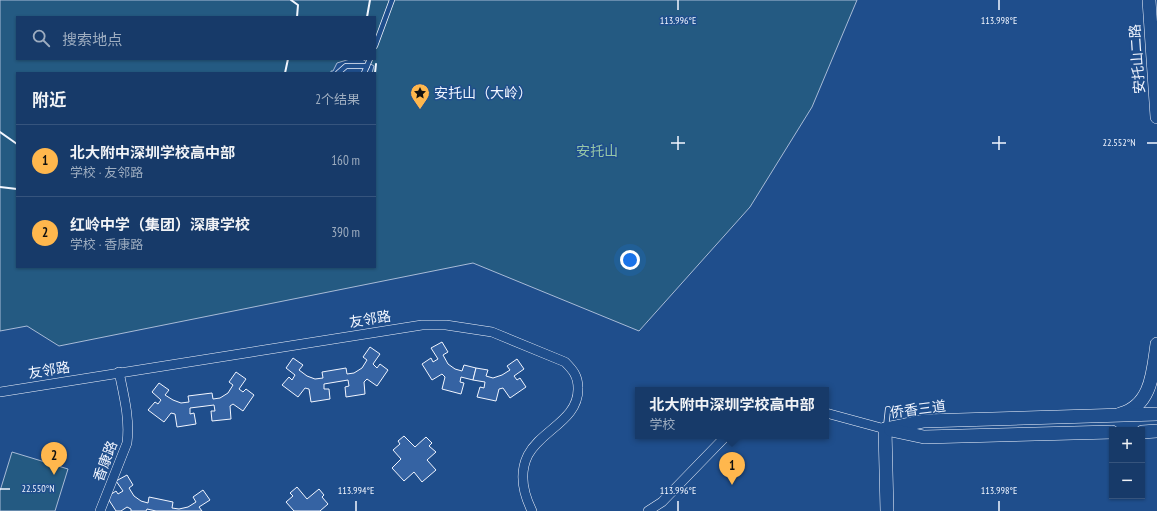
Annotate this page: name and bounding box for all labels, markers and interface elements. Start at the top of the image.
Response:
text: 113.996°E [660,14,696,27]
text: 113.998°E [981,14,1017,27]
search box [16,16,376,60]
street label: 安托山二路 [1126,23,1148,95]
icon: search [30,27,52,49]
text: 搜索地点 [62,30,122,49]
place icon: 安托山（大岭） [409,82,431,110]
place label: 安托山（大岭） [434,84,532,102]
text: 附近 [32,89,66,111]
text: 2个结果 [315,91,360,108]
text: 22.552°N [1102,136,1136,149]
park label: 安托山 [576,142,618,160]
text: 北大附中深圳学校高中部 [70,143,235,162]
text: 1 [42,152,48,169]
text: 160 m [331,152,360,169]
text: 学校 · 友邻路 [70,164,143,181]
text: 红岭中学（集团）深康学校 [70,215,250,234]
text: 2 [42,224,48,241]
text: 390 m [331,224,360,241]
text: 学校 · 香康路 [70,236,143,253]
your location [620,250,640,270]
street label: 友邻路 [348,307,392,331]
street label: 友邻路 [27,358,71,382]
popup [635,387,829,439]
text: 北大附中深圳学校高中部 [649,395,815,414]
street label: 侨香三道 [889,397,947,421]
text: 学校 [649,416,676,433]
map controls [1109,427,1145,499]
button: + [1109,427,1145,463]
street label: 香康路 [89,438,121,484]
pin: 2 [41,442,67,475]
pin: 1 [719,452,745,485]
button: − [1109,463,1145,499]
text: 22.550°N [21,482,55,495]
text: 113.994°E [338,484,374,497]
text: 113.996°E [660,484,696,497]
text: 113.998°E [981,484,1017,497]

